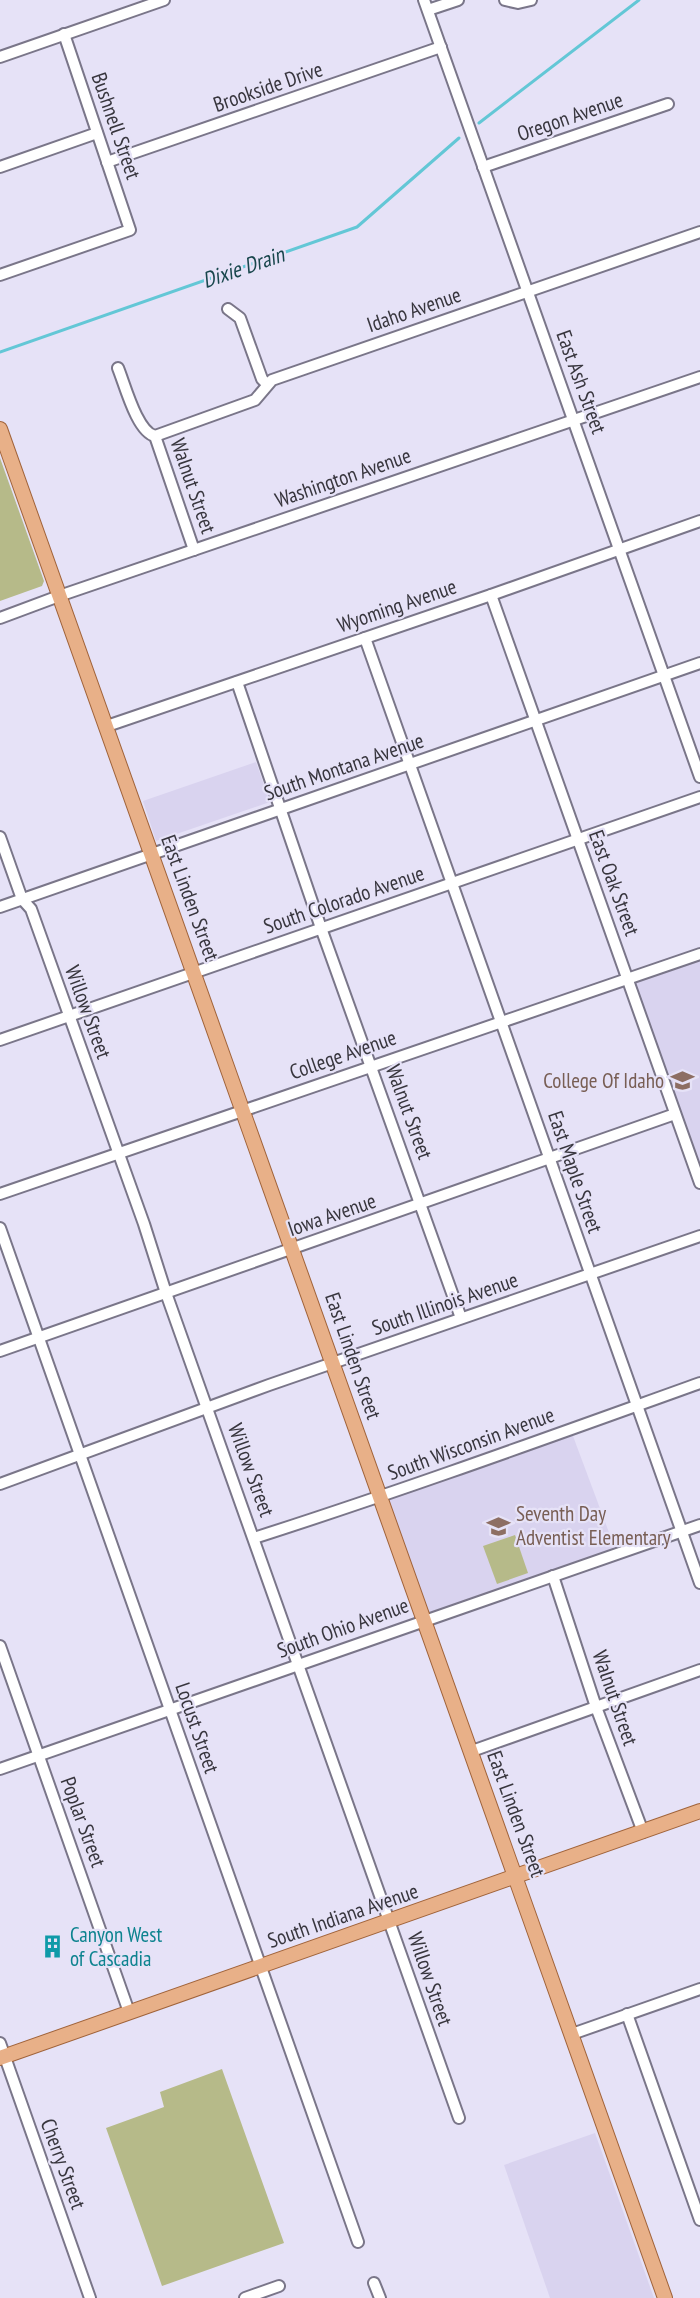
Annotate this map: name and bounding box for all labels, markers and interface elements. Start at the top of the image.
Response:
street label: Brookside Drive [210,55,326,118]
street label: Bushnell Street [86,69,147,183]
street label: Oregon Avenue [513,86,626,147]
water label: Dixie Drain [198,240,289,294]
street label: Idaho Avenue [363,281,464,338]
street label: East Ash Street [550,326,613,438]
street label: Walnut Street [165,435,222,537]
street label: Washington Avenue [271,442,414,513]
street label: Wyoming Avenue [334,573,460,639]
street label: South Montana Avenue [260,727,427,806]
street label: East Oak Street [583,826,646,939]
street label: East Linden Street [155,831,226,965]
street label: South Colorado Avenue [260,859,428,940]
street label: Willow Street [59,962,118,1062]
street label: College Avenue [286,1024,400,1085]
street label: Walnut Street [380,1061,439,1163]
place label: College Of Idaho [543,1067,664,1094]
school or university icon: College Of Idaho [669,1068,695,1094]
street label: East Maple Street [542,1107,609,1237]
street label: Iowa Avenue [284,1187,380,1242]
street label: South Illinois Avenue [368,1266,521,1341]
street label: East Linden Street [319,1289,388,1423]
street label: South Wisconsin Avenue [384,1401,558,1486]
street label: Willow Street [222,1420,281,1520]
place label: Seventh Day Adventist Elementary [516,1500,671,1551]
school or university icon: Seventh Day Adventist Elementary [485,1513,511,1539]
street label: South Ohio Avenue [273,1591,412,1664]
street label: Walnut Street [587,1647,644,1749]
street label: Locust Street [169,1679,226,1777]
street label: East Linden Street [481,1747,552,1881]
street label: Poplar Street [55,1773,112,1871]
street label: South Indiana Avenue [264,1877,422,1954]
place label: Canyon West of Cascadia [70,1921,162,1972]
street label: Willow Street [402,1928,459,2029]
building icon: Canyon West of Cascadia [39,1934,65,1960]
street label: Cherry Street [35,2115,92,2213]

